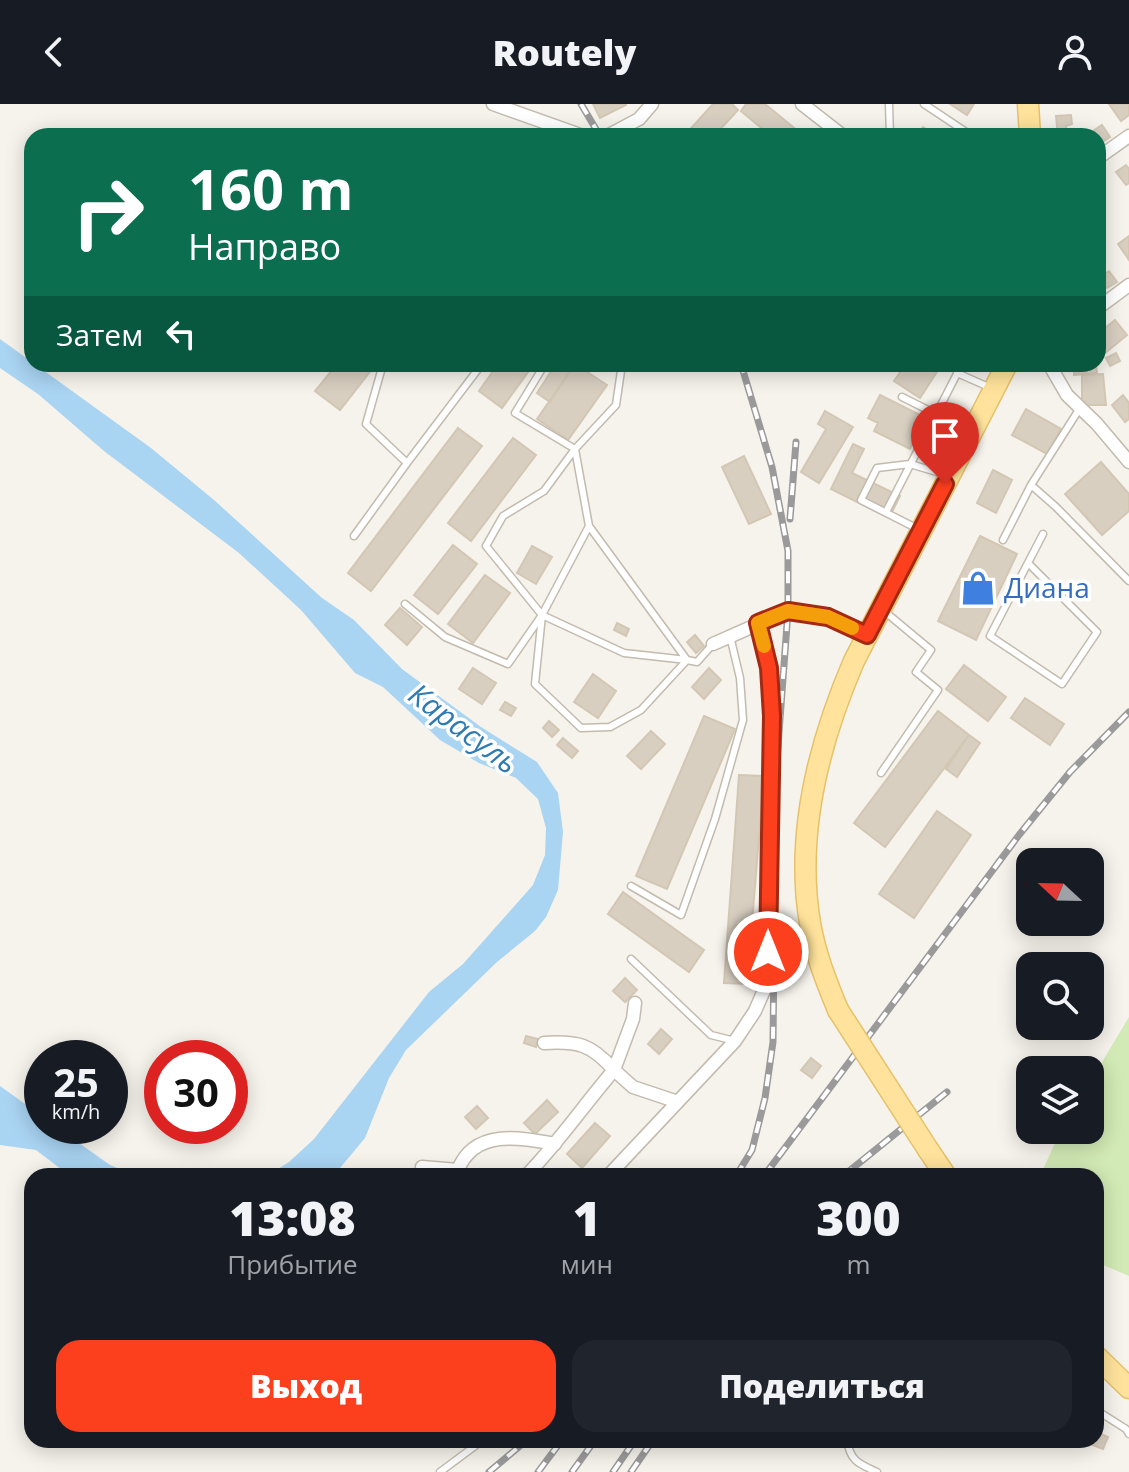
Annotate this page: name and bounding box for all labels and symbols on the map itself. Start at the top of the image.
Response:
pin [911,402,979,484]
place label: Диана [1004,568,1090,606]
shop icon: Диана [959,569,997,607]
water label: Карасуль [401,673,527,782]
north arrow [1016,848,1104,936]
position arrow [726,910,810,994]
speed limit sign: 30 [144,1040,248,1144]

